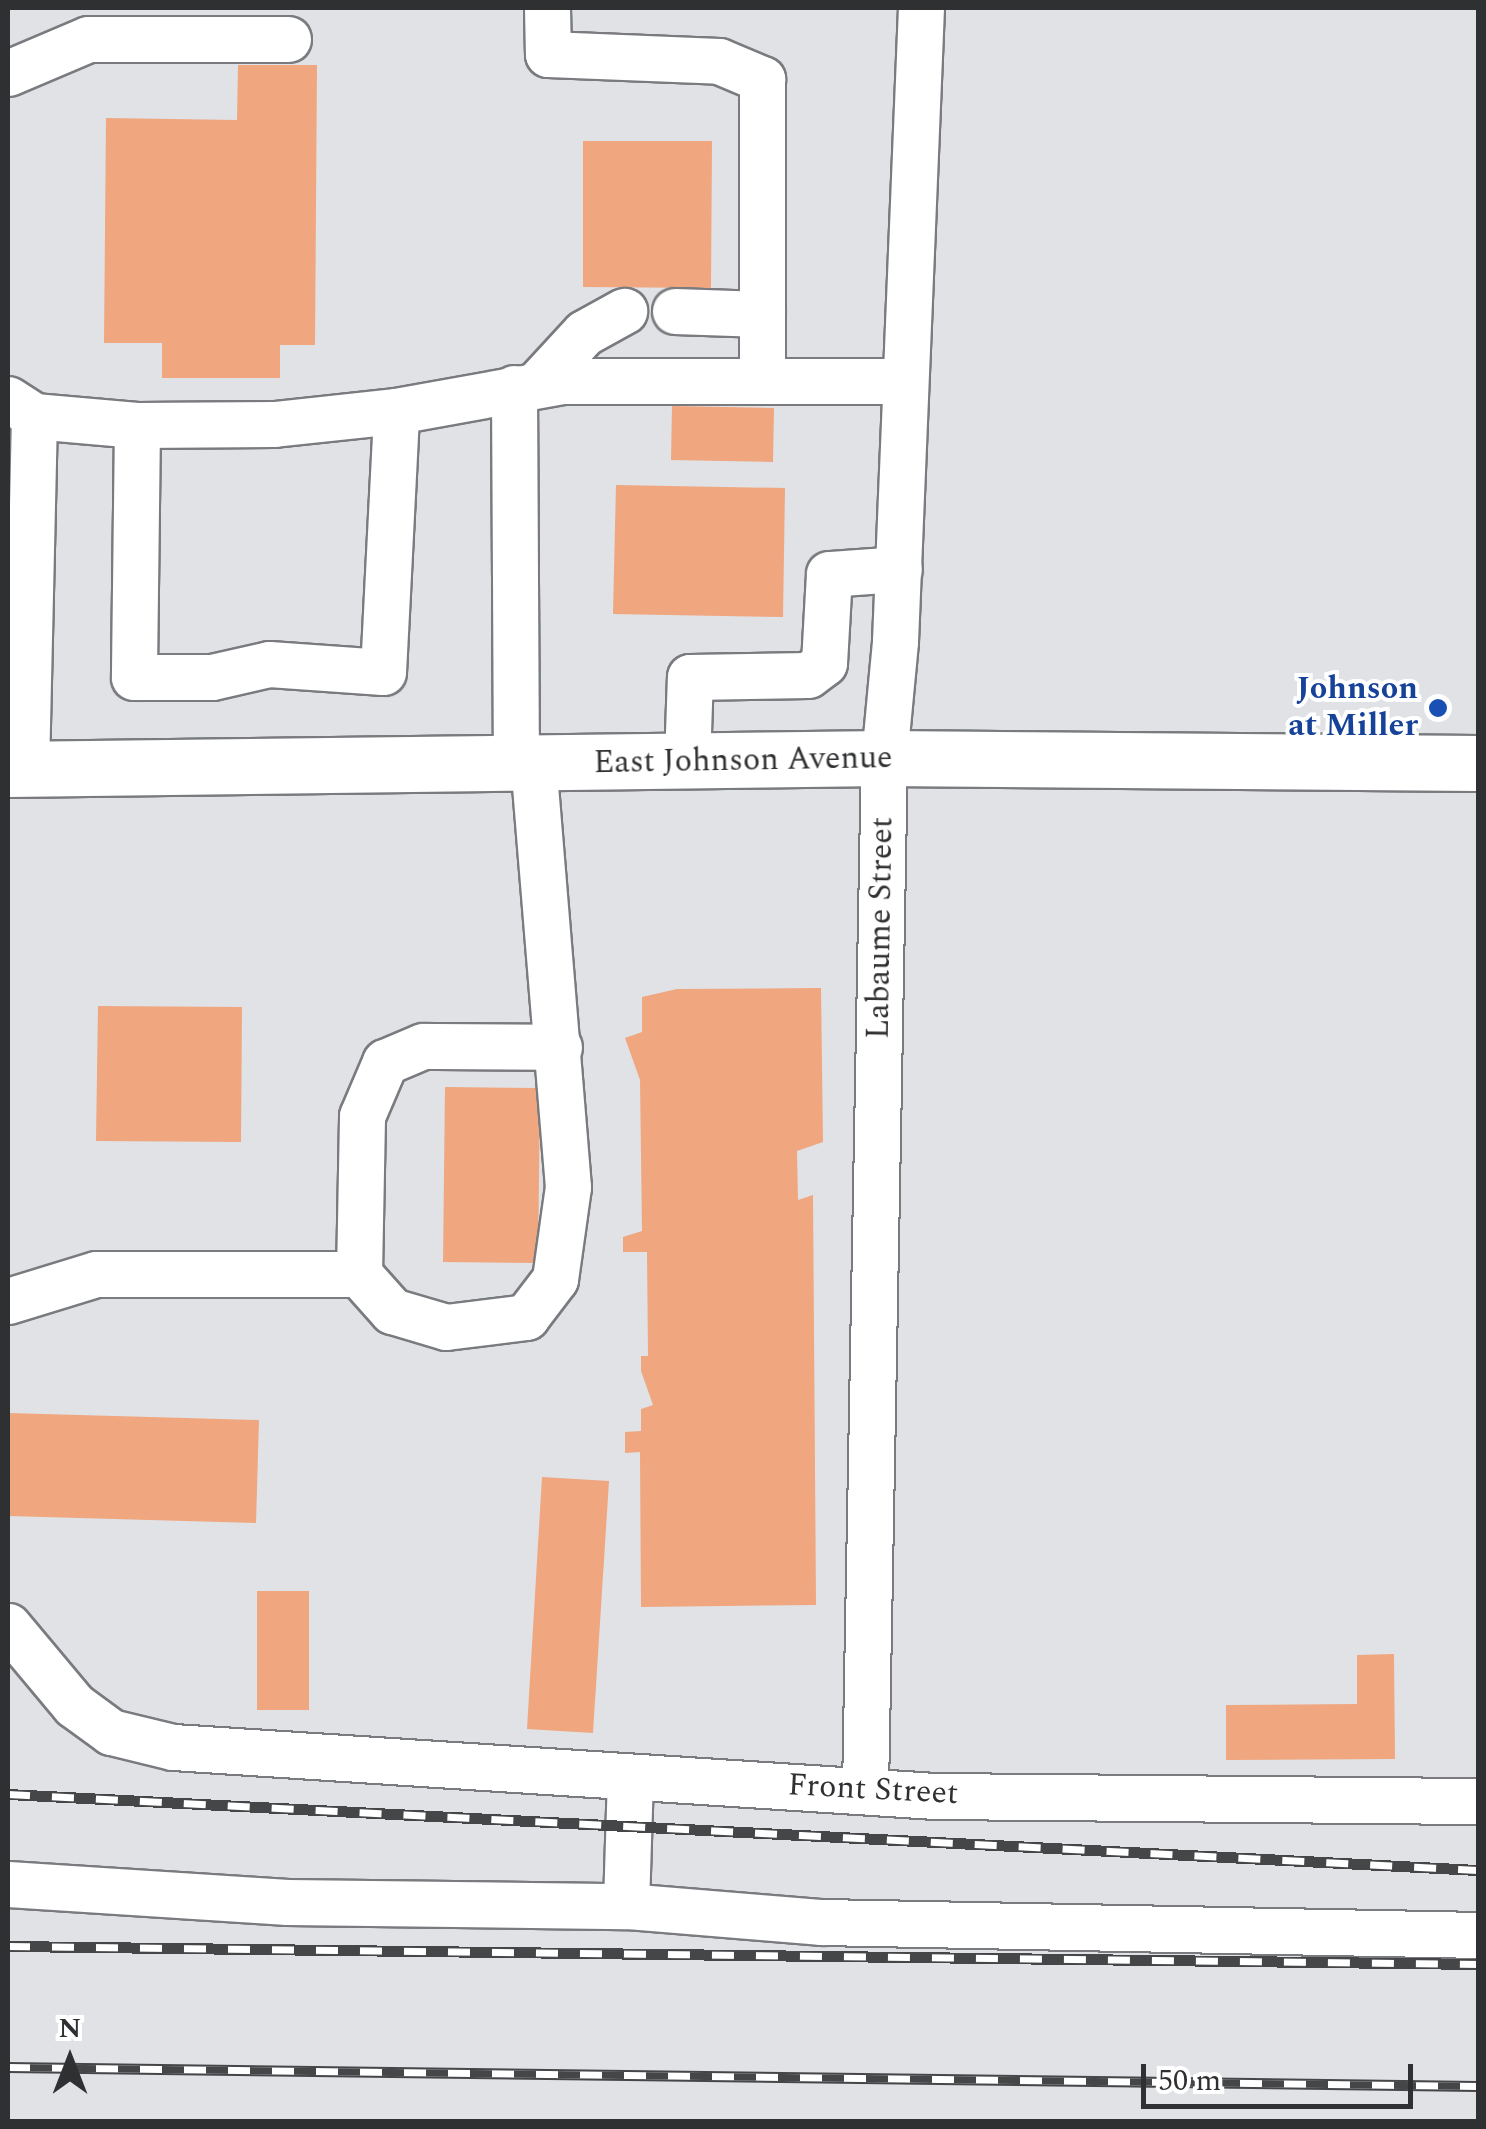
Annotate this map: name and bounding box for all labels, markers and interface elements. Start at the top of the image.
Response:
place label: Johnson at Miller [1288,671,1418,746]
marker: Johnson at Miller [1427,697,1449,719]
street label: East Johnson Avenue [593,739,893,783]
street label: Labaume Street [860,816,902,1040]
street label: Front Street [787,1766,959,1814]
text: N [59,2007,81,2050]
north arrow [20,2009,120,2109]
scale bar [1146,2044,1418,2106]
text: 50 m [1158,2058,1221,2104]

